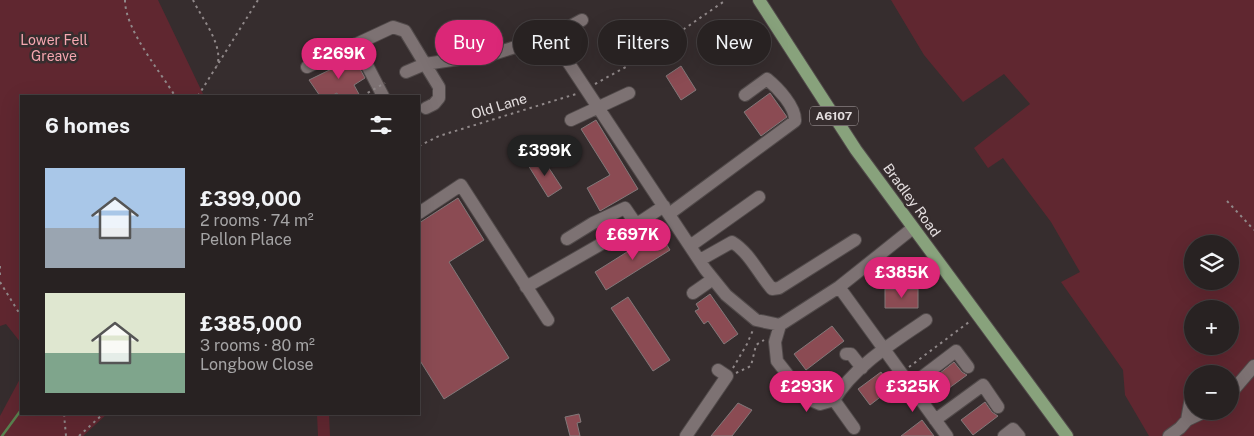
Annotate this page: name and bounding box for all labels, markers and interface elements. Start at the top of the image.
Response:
chip: Buy [435,20,503,65]
chip: Rent [513,20,588,65]
chip: Filters [598,20,687,65]
chip: New [697,20,771,65]
park label: Lower Fell Greave [20,32,88,64]
pin: £269K [304,38,374,80]
text: £269K [312,44,366,63]
street label: Old Lane [469,90,529,122]
road number: A6107 [810,106,858,125]
icon: filters [367,111,395,139]
text: 6 homes [45,113,130,138]
pin: £399K [510,134,580,177]
text: £399K [518,141,572,160]
street label: Bradley Road [880,160,944,240]
text: £399,000 [200,186,301,211]
icon: home [85,188,145,248]
text: 2 rooms · 74 m² [200,211,314,230]
pin: £697K [598,218,668,261]
text: £697K [607,225,659,244]
text: Pellon Place [200,230,292,249]
map controls [1184,235,1239,420]
button: layers [1184,235,1239,290]
pin: £385K [867,256,937,299]
text: £385K [875,263,929,282]
button: + [1184,300,1239,355]
text: £385,000 [200,311,302,336]
icon: home [85,313,145,373]
text: 3 rooms · 80 m² [200,336,315,355]
text: Longbow Close [200,355,314,374]
button: − [1184,365,1239,420]
pin: £293K [772,370,842,413]
pin: £325K [878,370,948,413]
text: £293K [780,377,834,396]
text: £325K [886,377,940,396]

